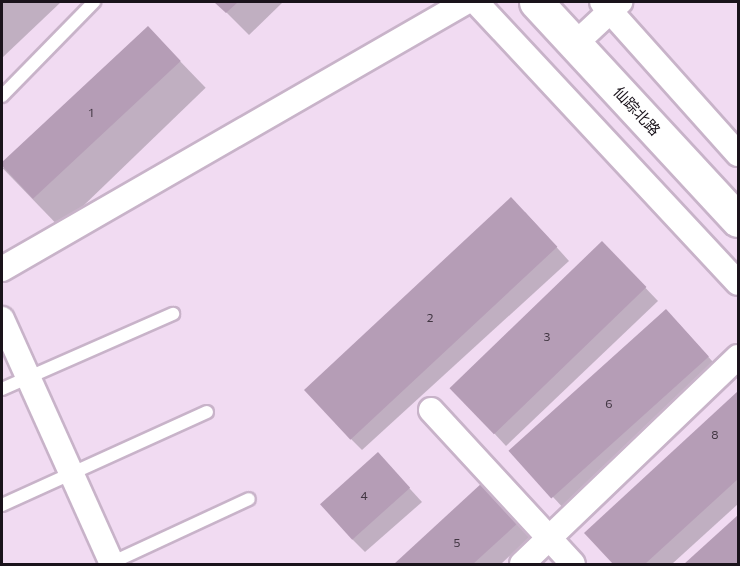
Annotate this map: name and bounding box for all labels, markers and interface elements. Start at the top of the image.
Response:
street label: 仙踪北路 [610,83,664,139]
house number: 1 [88,106,94,120]
house number: 2 [427,311,433,325]
house number: 3 [544,330,550,344]
house number: 6 [605,397,613,411]
house number: 8 [711,428,719,442]
house number: 4 [360,489,368,503]
house number: 5 [454,536,460,550]

